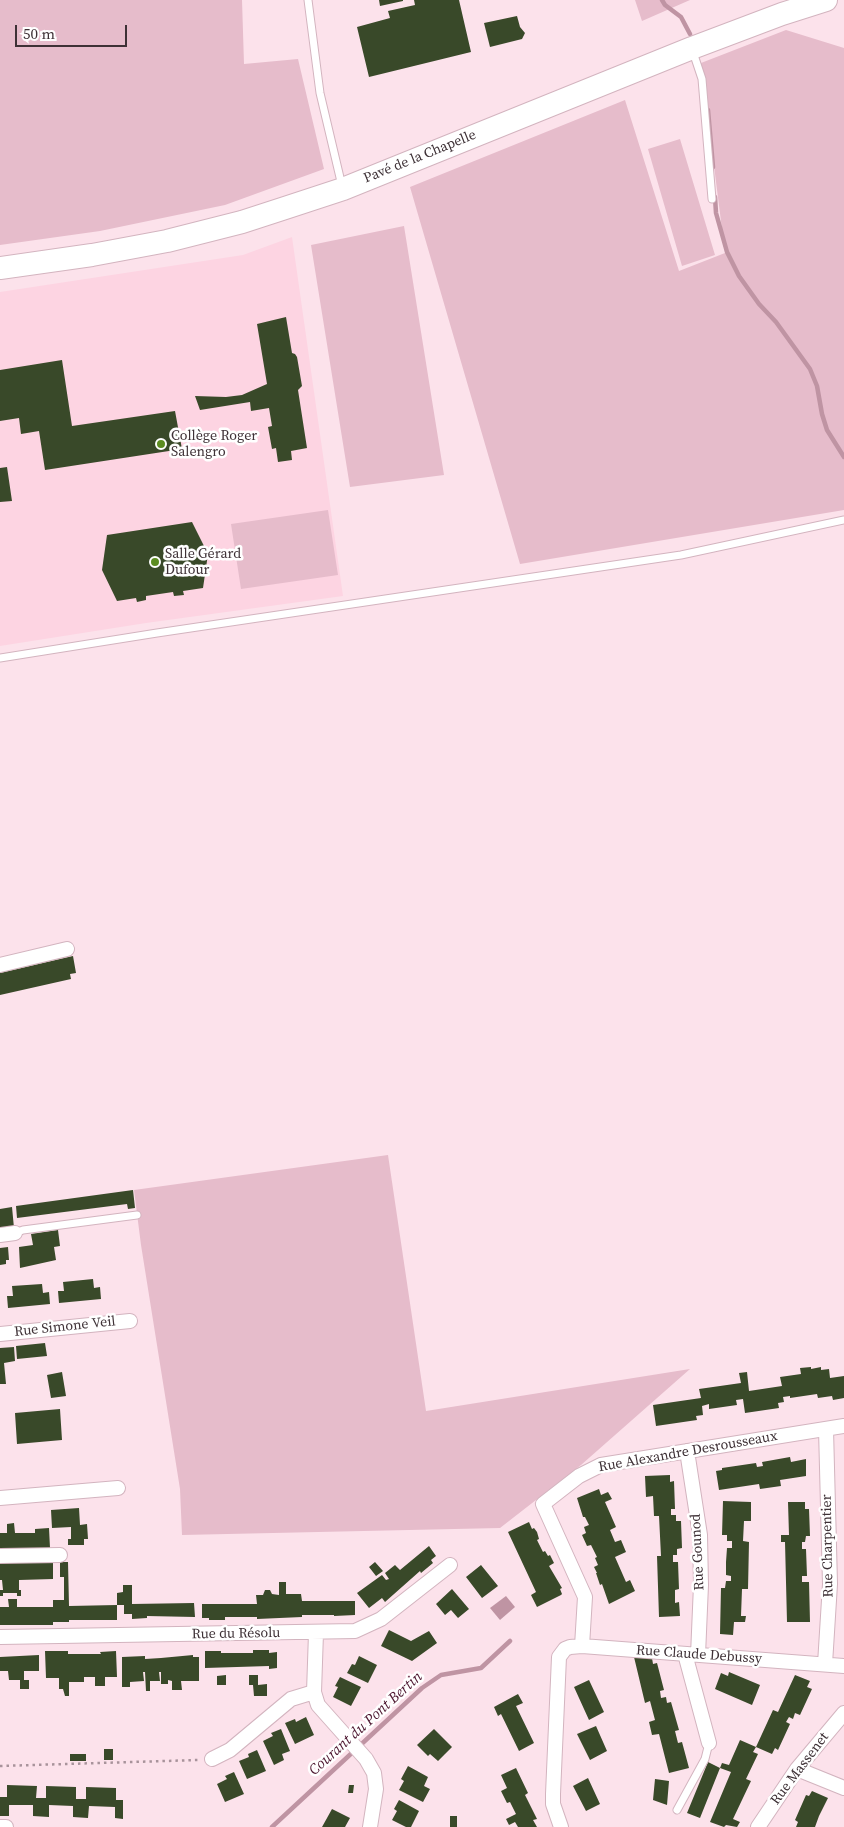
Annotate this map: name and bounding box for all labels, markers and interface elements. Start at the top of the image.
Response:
scale bar [18,15,130,47]
text: 50 m [23,23,55,44]
street label: Pavé de la Chapelle [361,127,479,187]
place label: Collège Roger Salengro [171,428,257,461]
marker: Collège Roger Salengro [155,438,167,450]
place label: Salle Gérard Dufour [165,546,241,578]
marker: Salle Gérard Dufour [149,556,161,568]
street label: Rue Simone Veil [13,1313,117,1341]
street label: Rue Alexandre Desrousseaux [597,1428,779,1476]
street label: Rue Charpentier [819,1494,837,1598]
street label: Rue Gounod [688,1513,708,1591]
street label: Rue du Résolu [192,1625,280,1643]
street label: Rue Claude Debussy [636,1642,762,1668]
water label: Courant du Pont Bertin [306,1668,426,1780]
street label: Rue Massenet [767,1729,833,1809]

